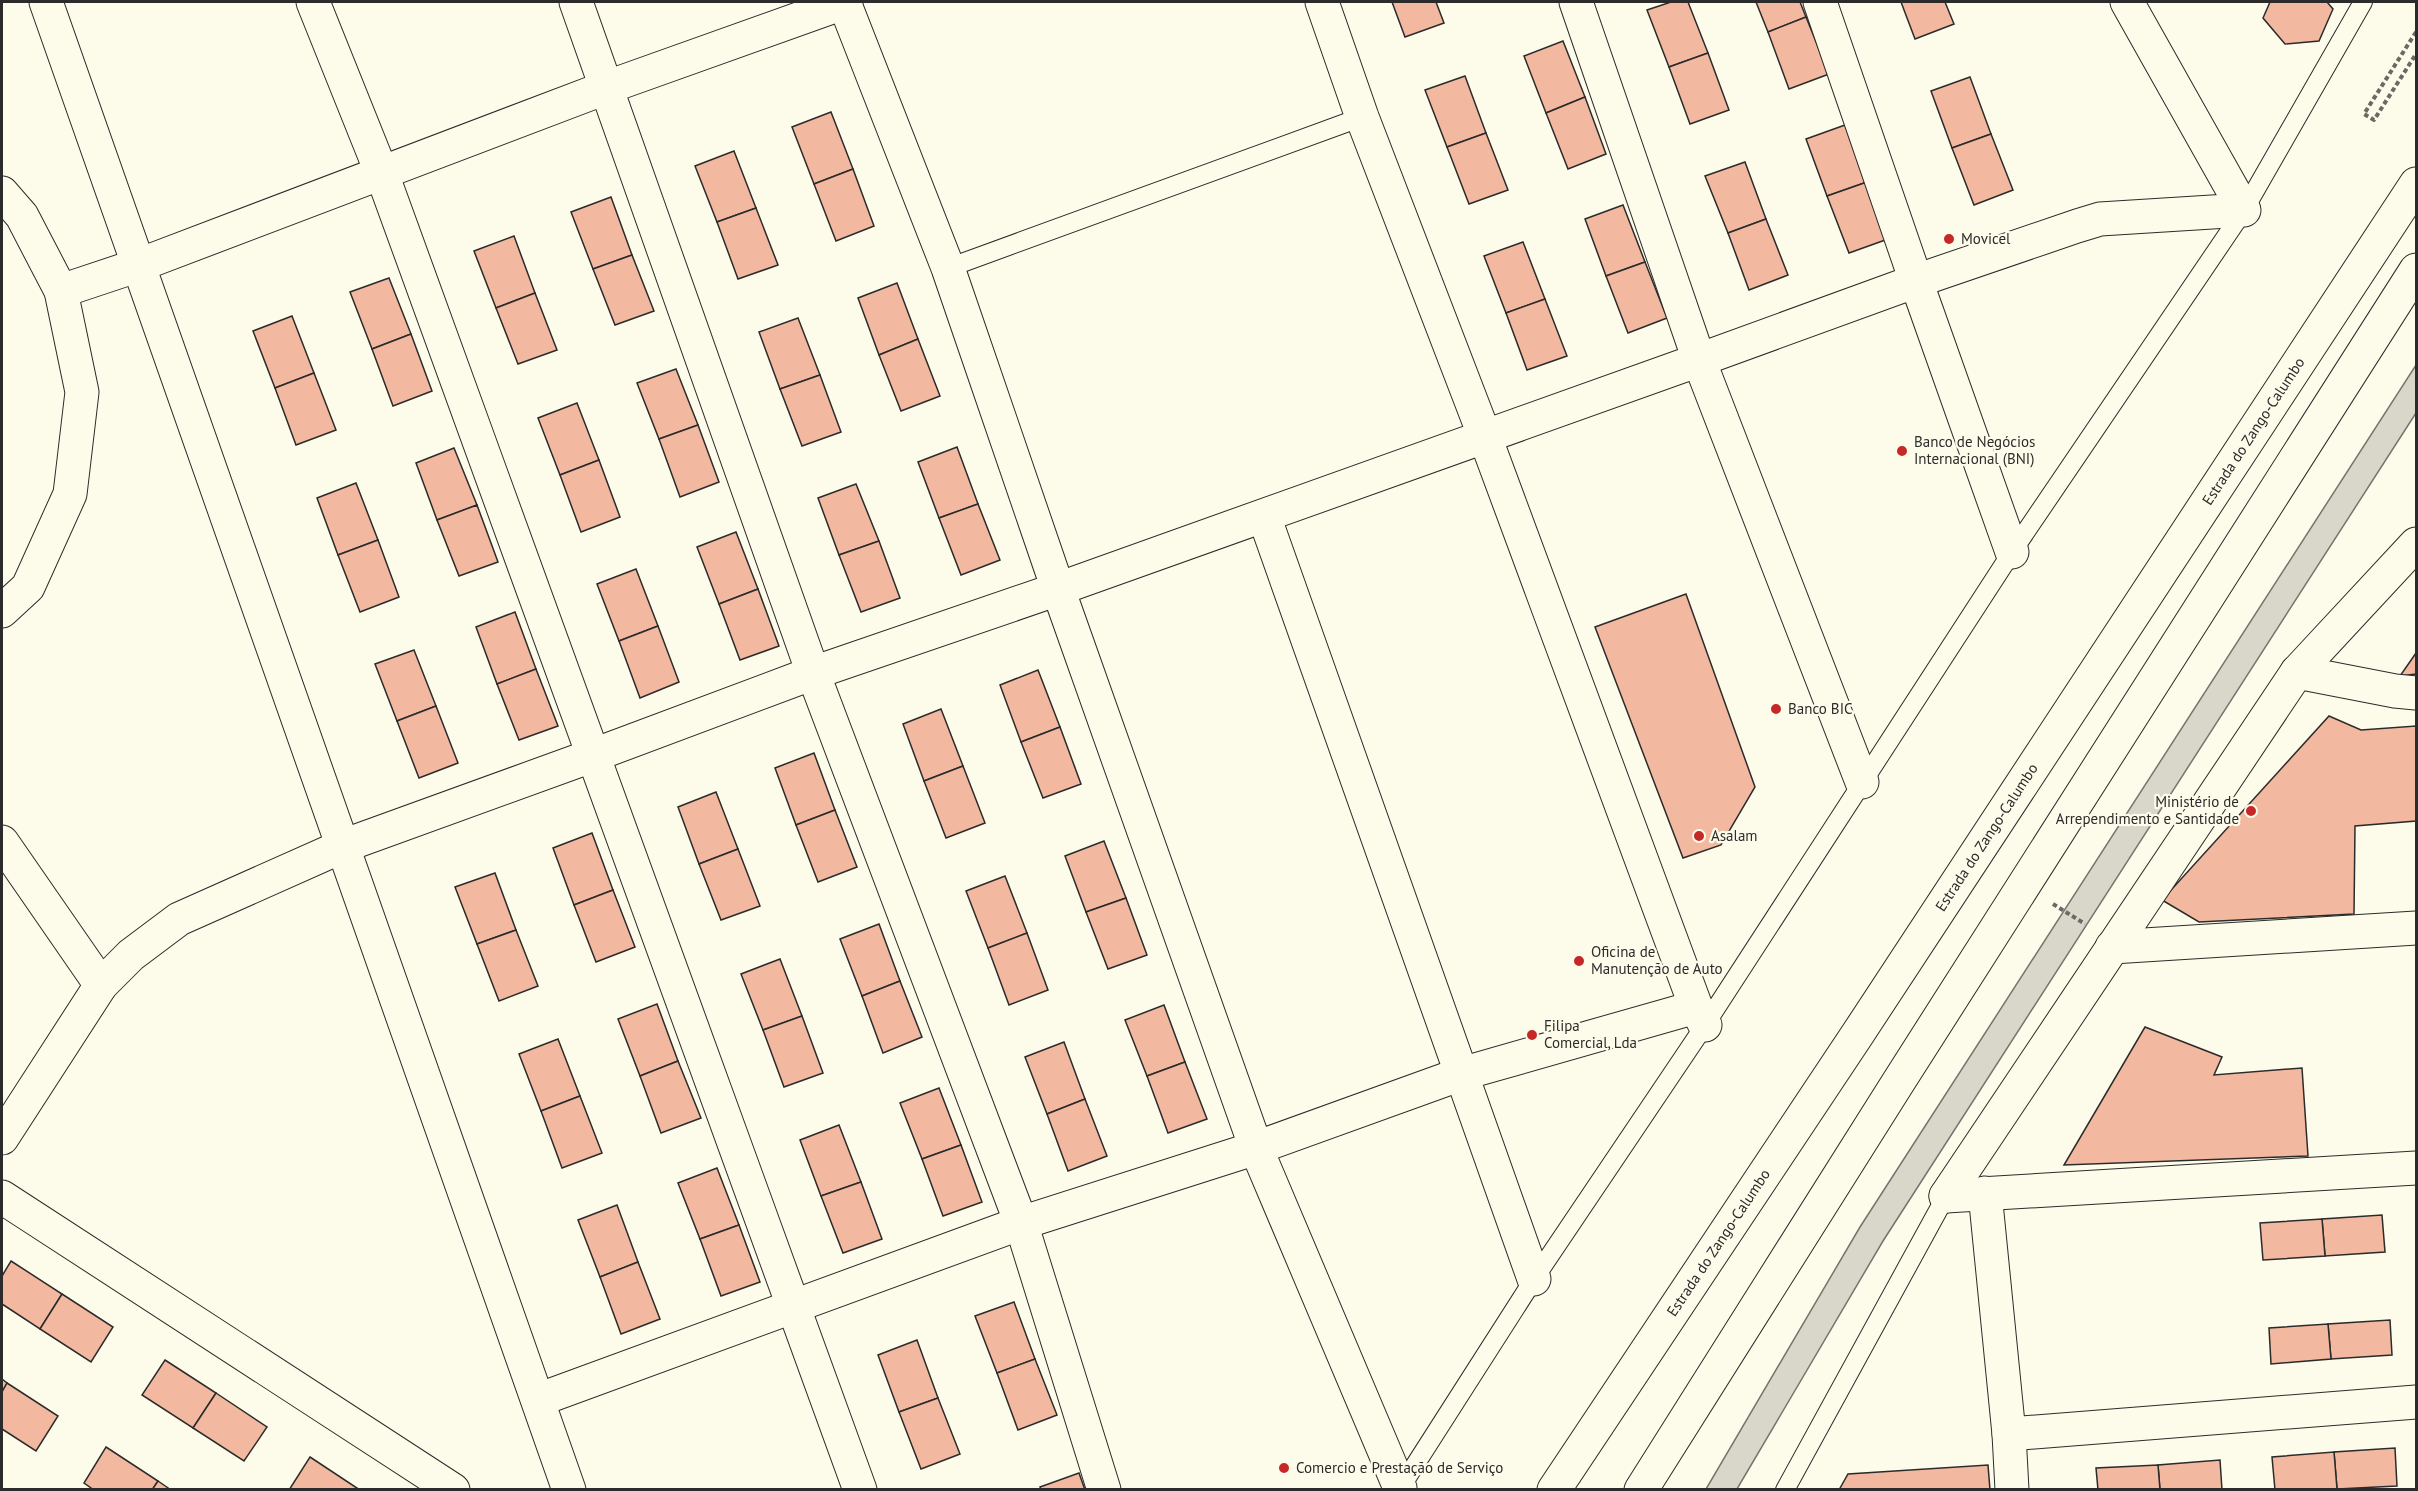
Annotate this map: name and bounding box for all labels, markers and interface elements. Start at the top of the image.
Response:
place label: Movicel [1961,229,2011,248]
marker: Movicel [1942,232,1956,246]
street label: Estrada do Zango-Calumbo [2198,353,2309,509]
place label: Banco de Negócios Internacional (BNI) [1914,432,2035,468]
marker: Banco de Negócios Internacional (BNI) [1895,444,1909,458]
place label: Banco BIC [1788,699,1853,718]
marker: Banco BIC [1769,702,1783,716]
street label: Estrada do Zango-Calumbo [1931,760,2042,915]
place label: Ministério de Arrependimento e Santidade [2056,792,2239,828]
marker: Ministério de Arrependimento e Santidade [2244,804,2258,818]
place label: Asalam [1711,826,1758,845]
marker: Asalam [1692,829,1706,843]
place label: Oficina de Manutenção de Auto [1591,942,1723,978]
marker: Oficina de Manutenção de Auto [1572,954,1586,968]
place label: Filipa Comercial, Lda [1544,1016,1637,1052]
marker: Filipa Comercial, Lda [1525,1028,1539,1042]
street label: Estrada do Zango-Calumbo [1662,1165,1774,1320]
place label: Comercio e Prestação de Serviço [1296,1458,1503,1477]
marker: Comercio e Prestação de Serviço [1277,1461,1291,1475]

